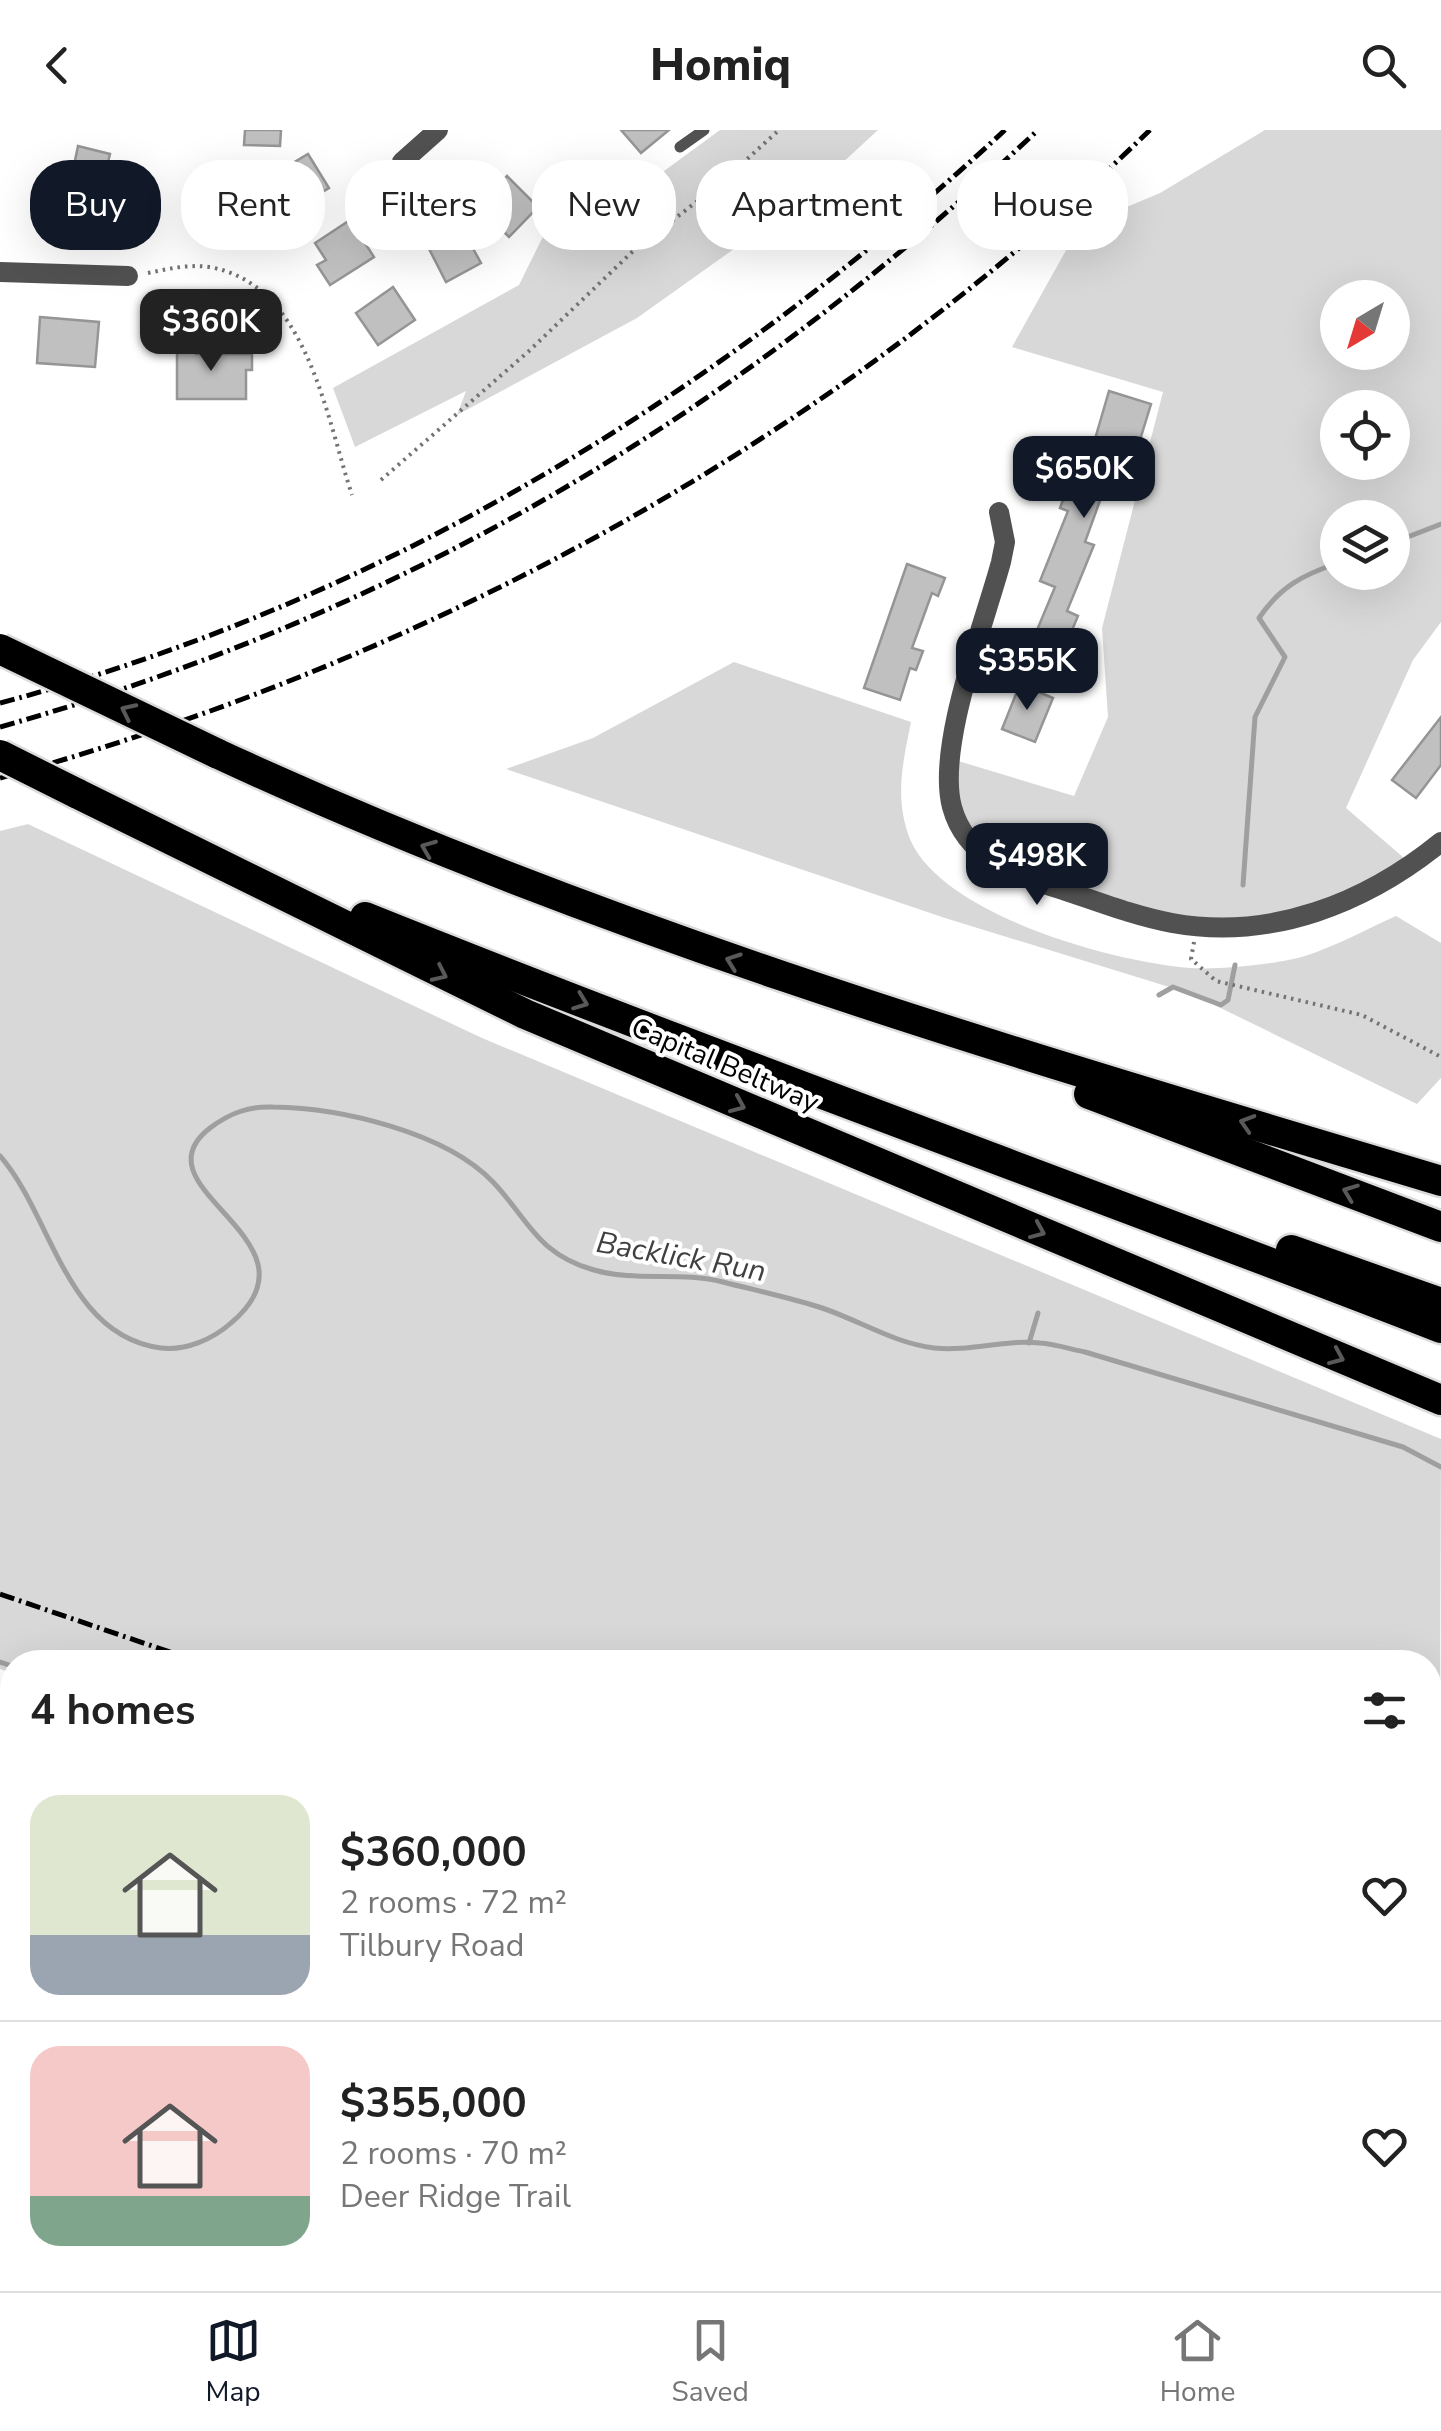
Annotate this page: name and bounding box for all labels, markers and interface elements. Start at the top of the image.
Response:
text: Homiq [650,35,791,96]
icon: back [30,38,85,93]
icon: search [1356,38,1411,93]
chip: Buy [30,160,161,250]
chip: Rent [181,160,325,250]
chip: Filters [345,160,512,250]
chip: New [532,160,676,250]
chip: Apartment [696,160,937,250]
chip: House [957,160,1128,250]
north arrow [1320,280,1410,370]
map controls [1320,280,1410,590]
pin: $360K [141,289,281,374]
text: $360K [162,300,260,343]
button: locate [1320,390,1410,480]
pin: $650K [1014,436,1154,521]
text: $650K [1035,447,1133,490]
button: layers [1320,500,1410,590]
pin: $355K [957,628,1097,713]
text: $355K [978,639,1076,682]
one-way arrow [120,703,138,723]
pin: $498K [967,823,1107,908]
text: $498K [988,834,1086,877]
one-way arrow [421,839,438,859]
one-way arrow [725,952,742,973]
one-way arrow [430,962,448,982]
one-way arrow [572,991,589,1011]
street label: Capital Beltway [625,1008,825,1122]
one-way arrow [728,1094,746,1114]
one-way arrow [1239,1114,1256,1135]
one-way arrow [1342,1184,1360,1204]
one-way arrow [1027,1219,1045,1239]
water label: Backlick Run [593,1222,769,1292]
one-way arrow [1327,1345,1345,1365]
text: 4 homes [30,1682,195,1739]
icon: filters [1357,1683,1412,1738]
text: $360,000 [340,1824,527,1881]
icon: home [110,1835,230,1955]
icon: heart [1357,1868,1412,1923]
text: 2 rooms · 72 m² [340,1881,567,1924]
text: Tilbury Road [340,1924,524,1967]
text: $355,000 [340,2075,527,2132]
icon: home [110,2086,230,2206]
icon: heart [1357,2119,1412,2174]
text: 2 rooms · 70 m² [340,2132,567,2175]
text: Deer Ridge Trail [340,2175,571,2218]
tab: Map [205,2313,261,2411]
tab: Saved [671,2313,749,2411]
tab: Home [1160,2313,1236,2411]

